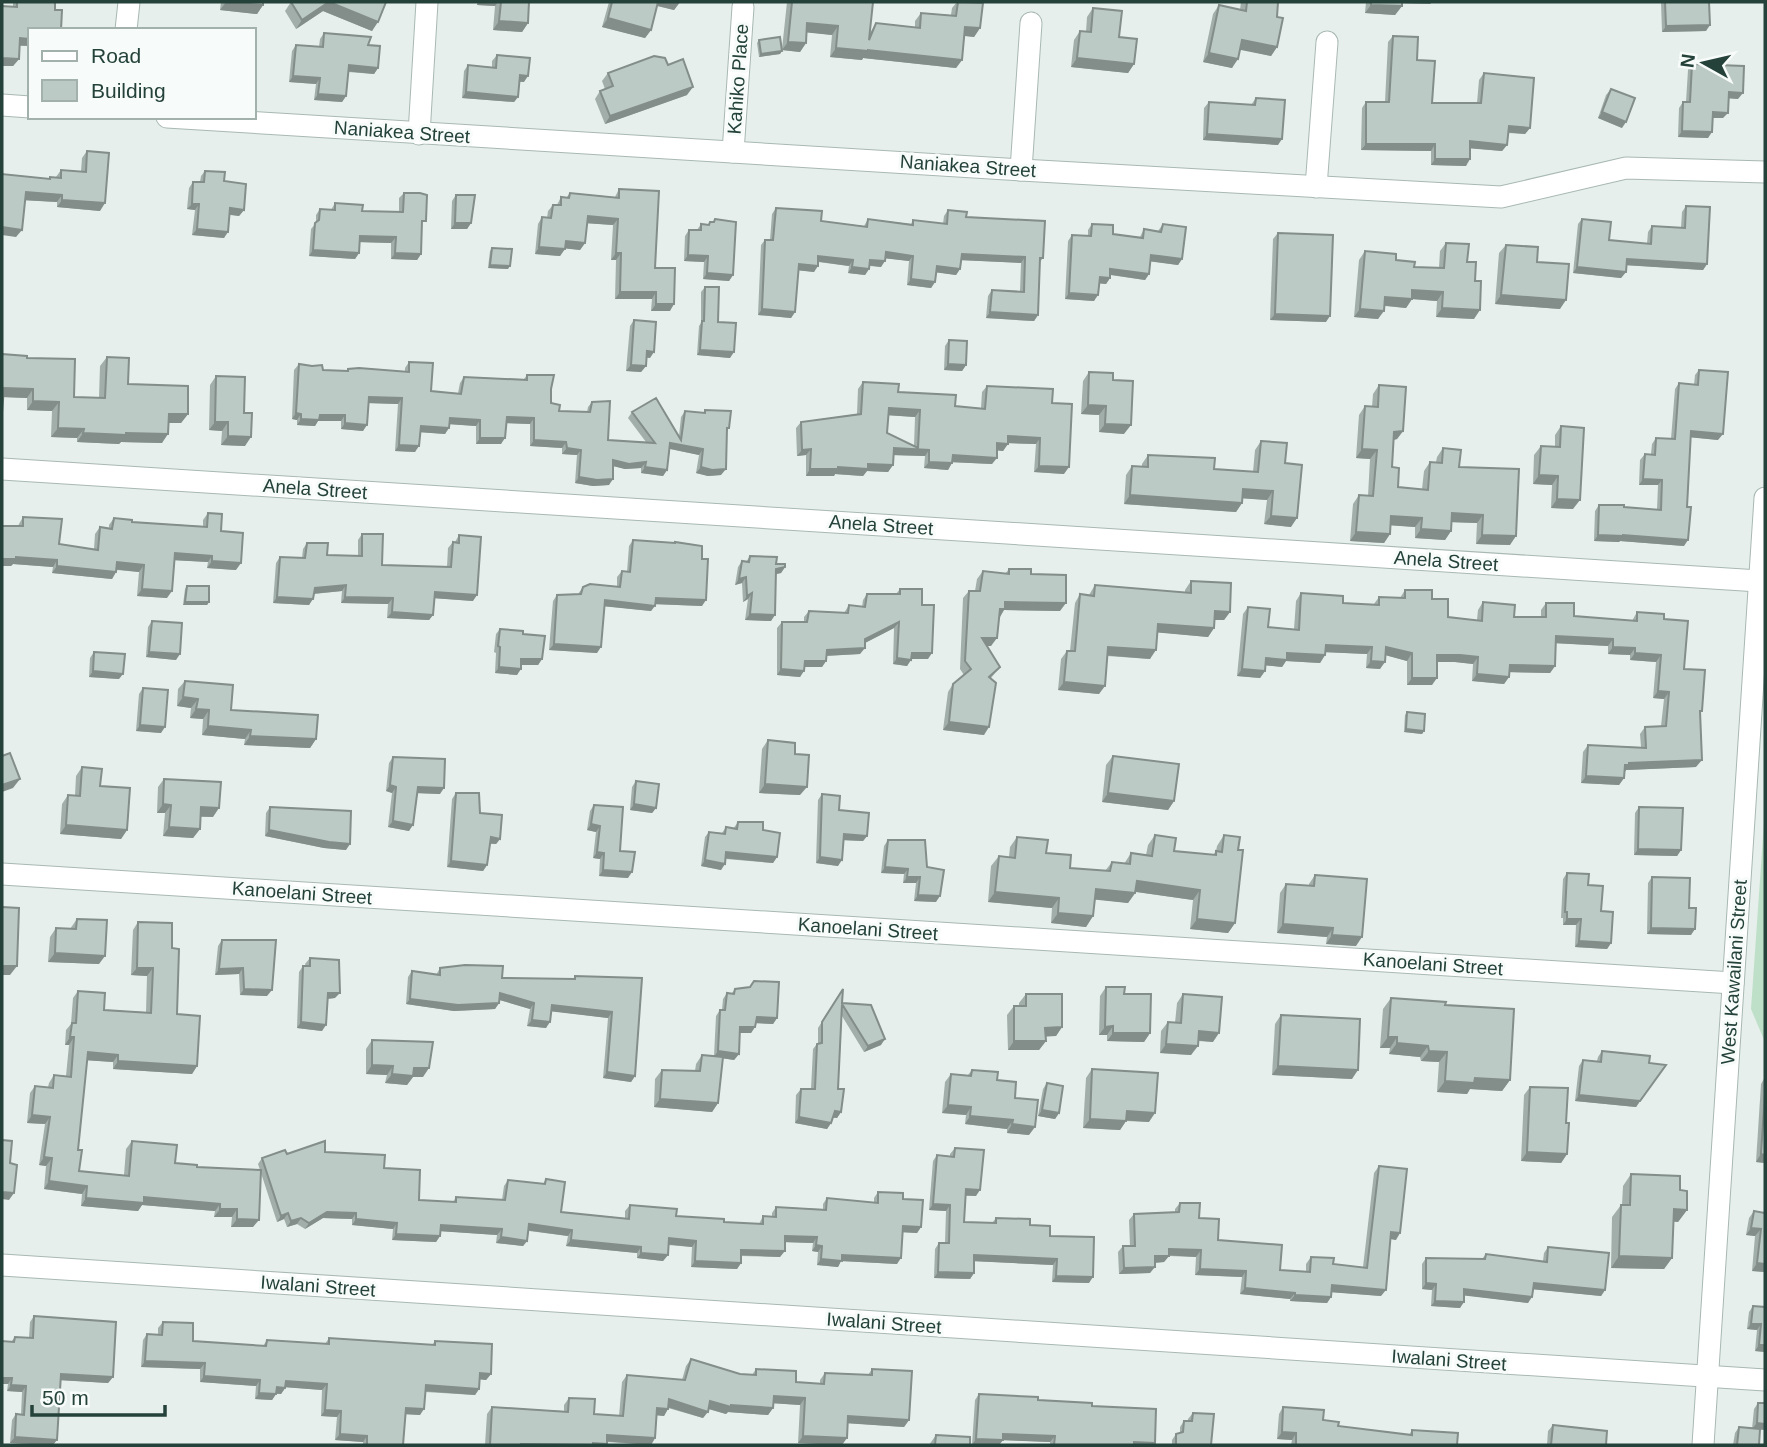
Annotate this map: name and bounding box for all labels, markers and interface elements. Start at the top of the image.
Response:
street label: Kahiko Place [724,23,752,135]
legend [28,28,256,119]
north arrow [1669,28,1739,98]
text: Road [91,44,141,67]
text: N [1676,52,1699,69]
text: Building [91,79,166,102]
street label: Naniakea Street [333,117,471,147]
street label: Naniakea Street [899,151,1037,181]
street label: Anela Street [262,475,369,503]
street label: Anela Street [828,511,935,539]
street label: Anela Street [1393,547,1500,575]
street label: Kanoelani Street [231,878,374,908]
street label: West Kawailani Street [1717,878,1751,1065]
street label: Kanoelani Street [797,914,940,944]
street label: Kanoelani Street [1362,949,1505,979]
street label: Iwalani Street [260,1272,377,1301]
street label: Iwalani Street [826,1309,943,1338]
street label: Iwalani Street [1391,1346,1508,1375]
scale bar [32,1374,164,1418]
text: 50 m [42,1386,89,1409]

